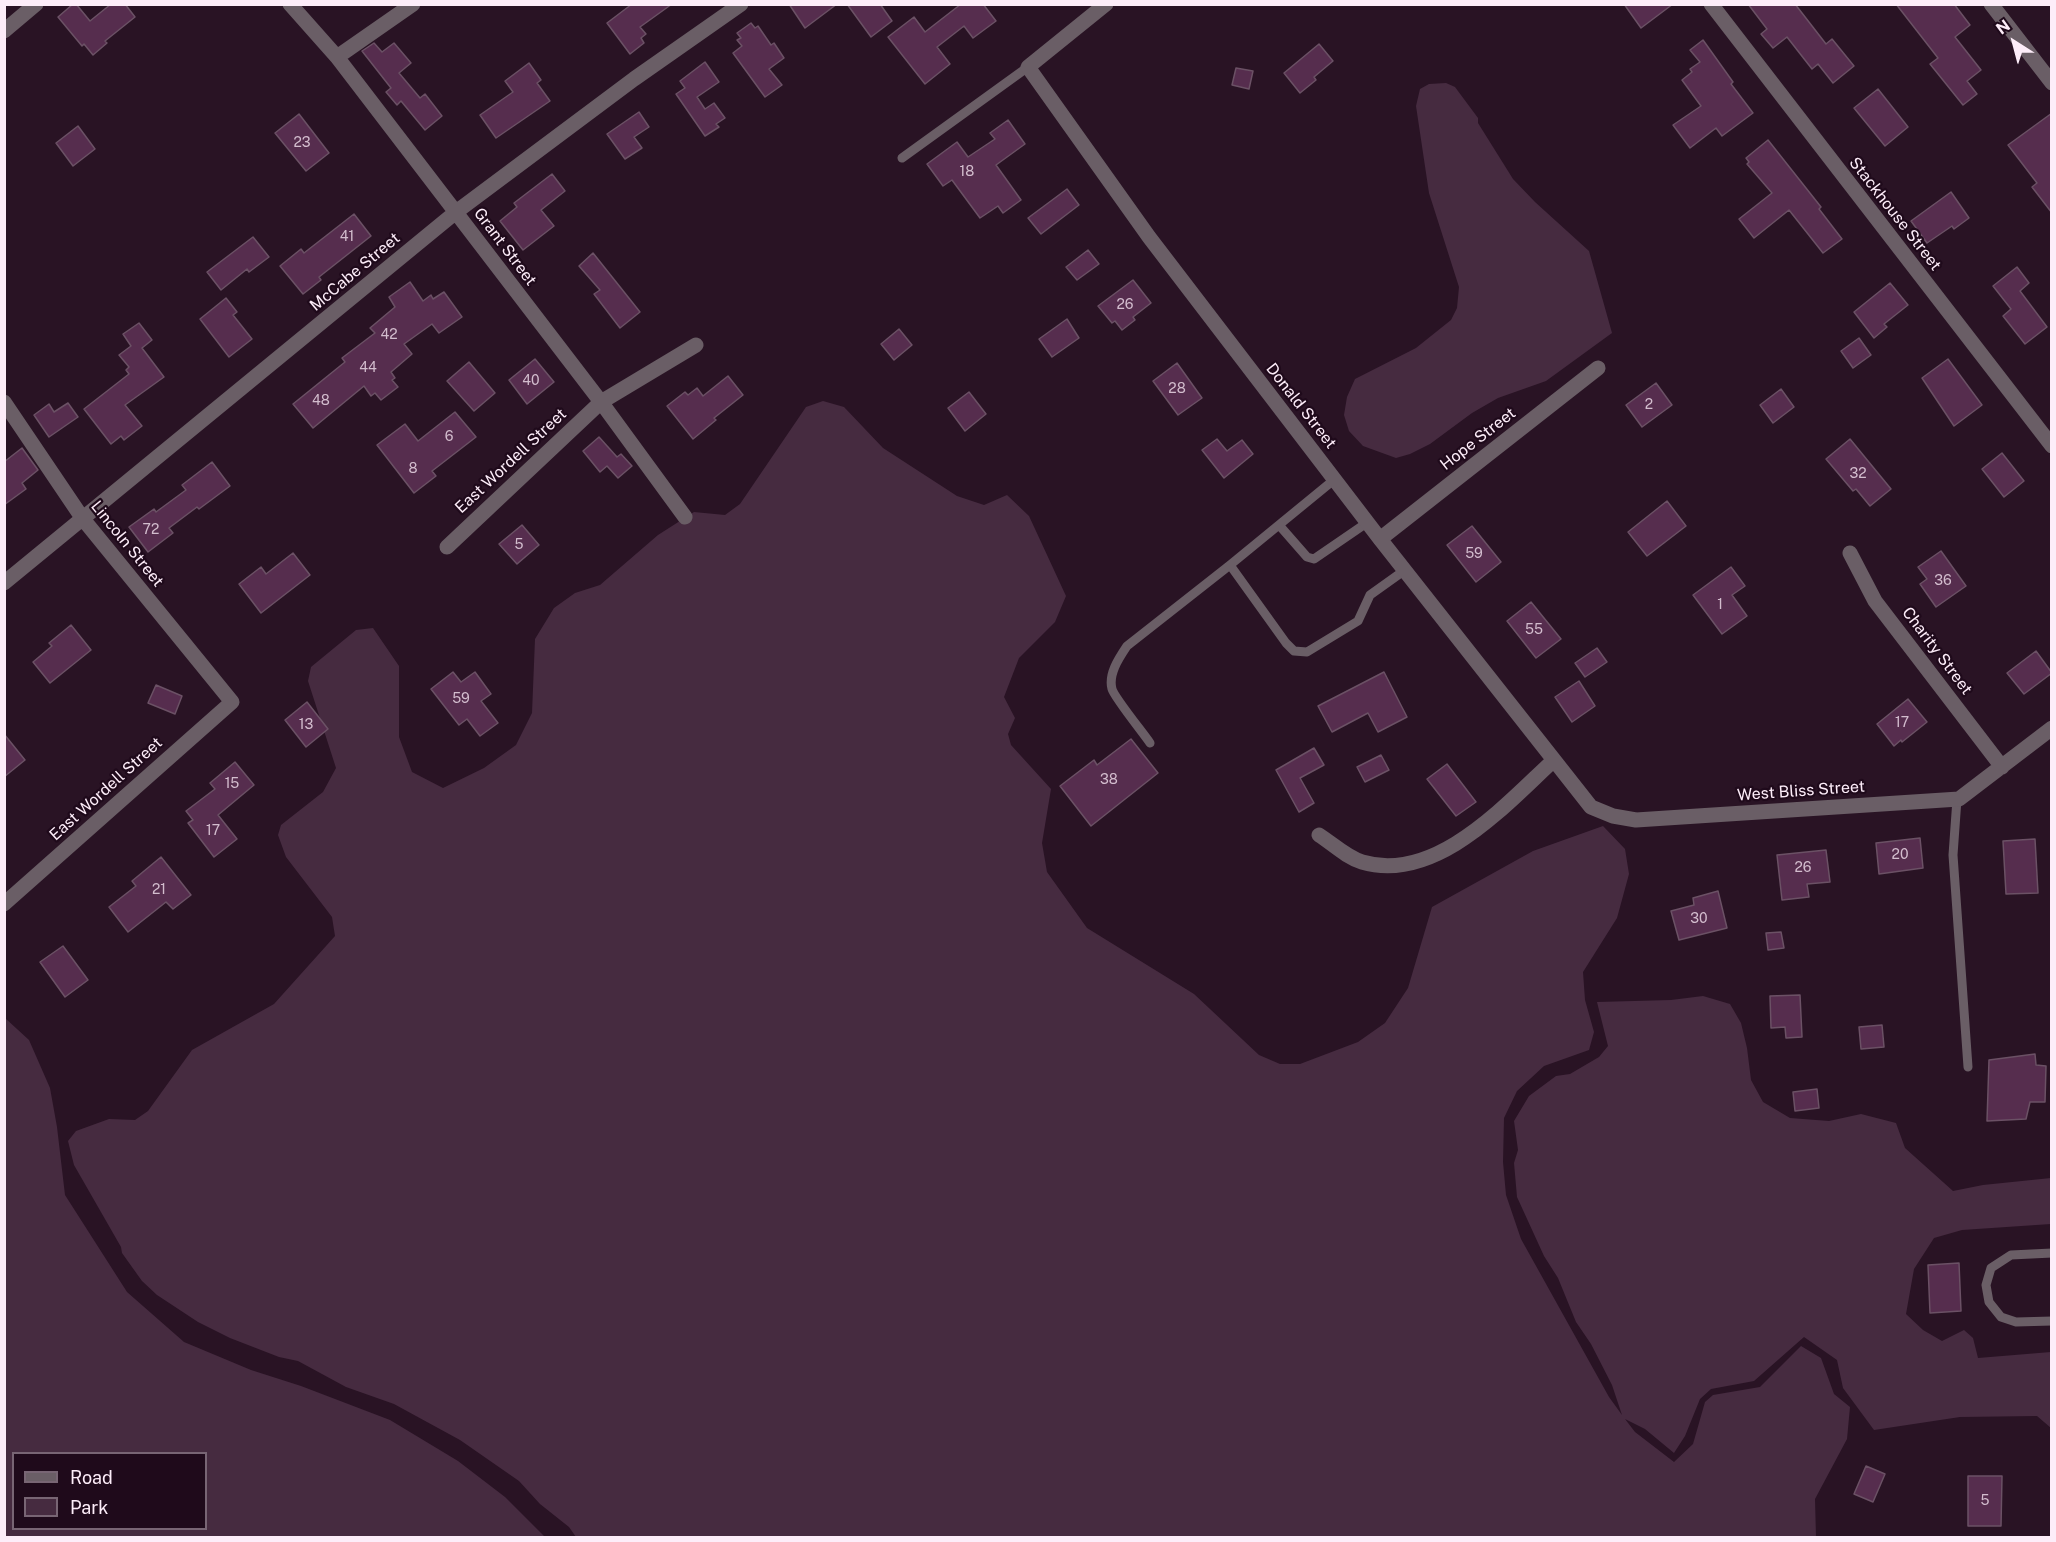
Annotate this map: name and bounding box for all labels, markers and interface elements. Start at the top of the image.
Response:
north arrow [1984,12,2044,72]
text: N [1992,16,2014,38]
house number: 23 [293,135,311,151]
street label: Stackhouse Street [1845,154,1945,274]
house number: 18 [960,164,974,180]
street label: Grant Street [470,204,540,290]
street label: McCabe Street [306,229,404,315]
house number: 41 [340,229,354,245]
house number: 26 [1116,297,1134,313]
house number: 42 [380,327,398,343]
house number: 44 [359,360,377,376]
street label: Donald Street [1262,360,1340,452]
house number: 40 [522,373,540,389]
house number: 28 [1168,381,1186,397]
house number: 48 [312,393,330,409]
house number: 2 [1645,397,1653,413]
street label: Hope Street [1436,404,1520,474]
street label: East Wordell Street [451,405,571,517]
house number: 6 [445,429,453,445]
house number: 8 [408,461,418,477]
house number: 32 [1849,466,1867,482]
street label: Lincoln Street [87,497,167,591]
house number: 72 [143,522,159,538]
house number: 5 [515,537,523,553]
house number: 59 [1465,546,1483,562]
house number: 36 [1934,573,1952,589]
house number: 1 [1717,597,1723,613]
street label: Charity Street [1898,603,1976,699]
house number: 55 [1525,622,1543,638]
house number: 59 [452,691,470,707]
house number: 17 [1895,715,1909,731]
house number: 13 [299,717,313,733]
street label: East Wordell Street [46,733,166,845]
house number: 38 [1100,772,1118,788]
house number: 15 [225,776,239,792]
street label: West Bliss Street [1737,777,1865,805]
house number: 17 [206,823,220,839]
house number: 20 [1892,847,1908,863]
house number: 26 [1794,860,1812,876]
house number: 21 [152,882,166,898]
house number: 30 [1690,911,1708,927]
legend [12,1452,207,1530]
text: Road [70,1467,113,1488]
house number: 5 [1981,1493,1989,1509]
text: Park [70,1497,108,1518]

